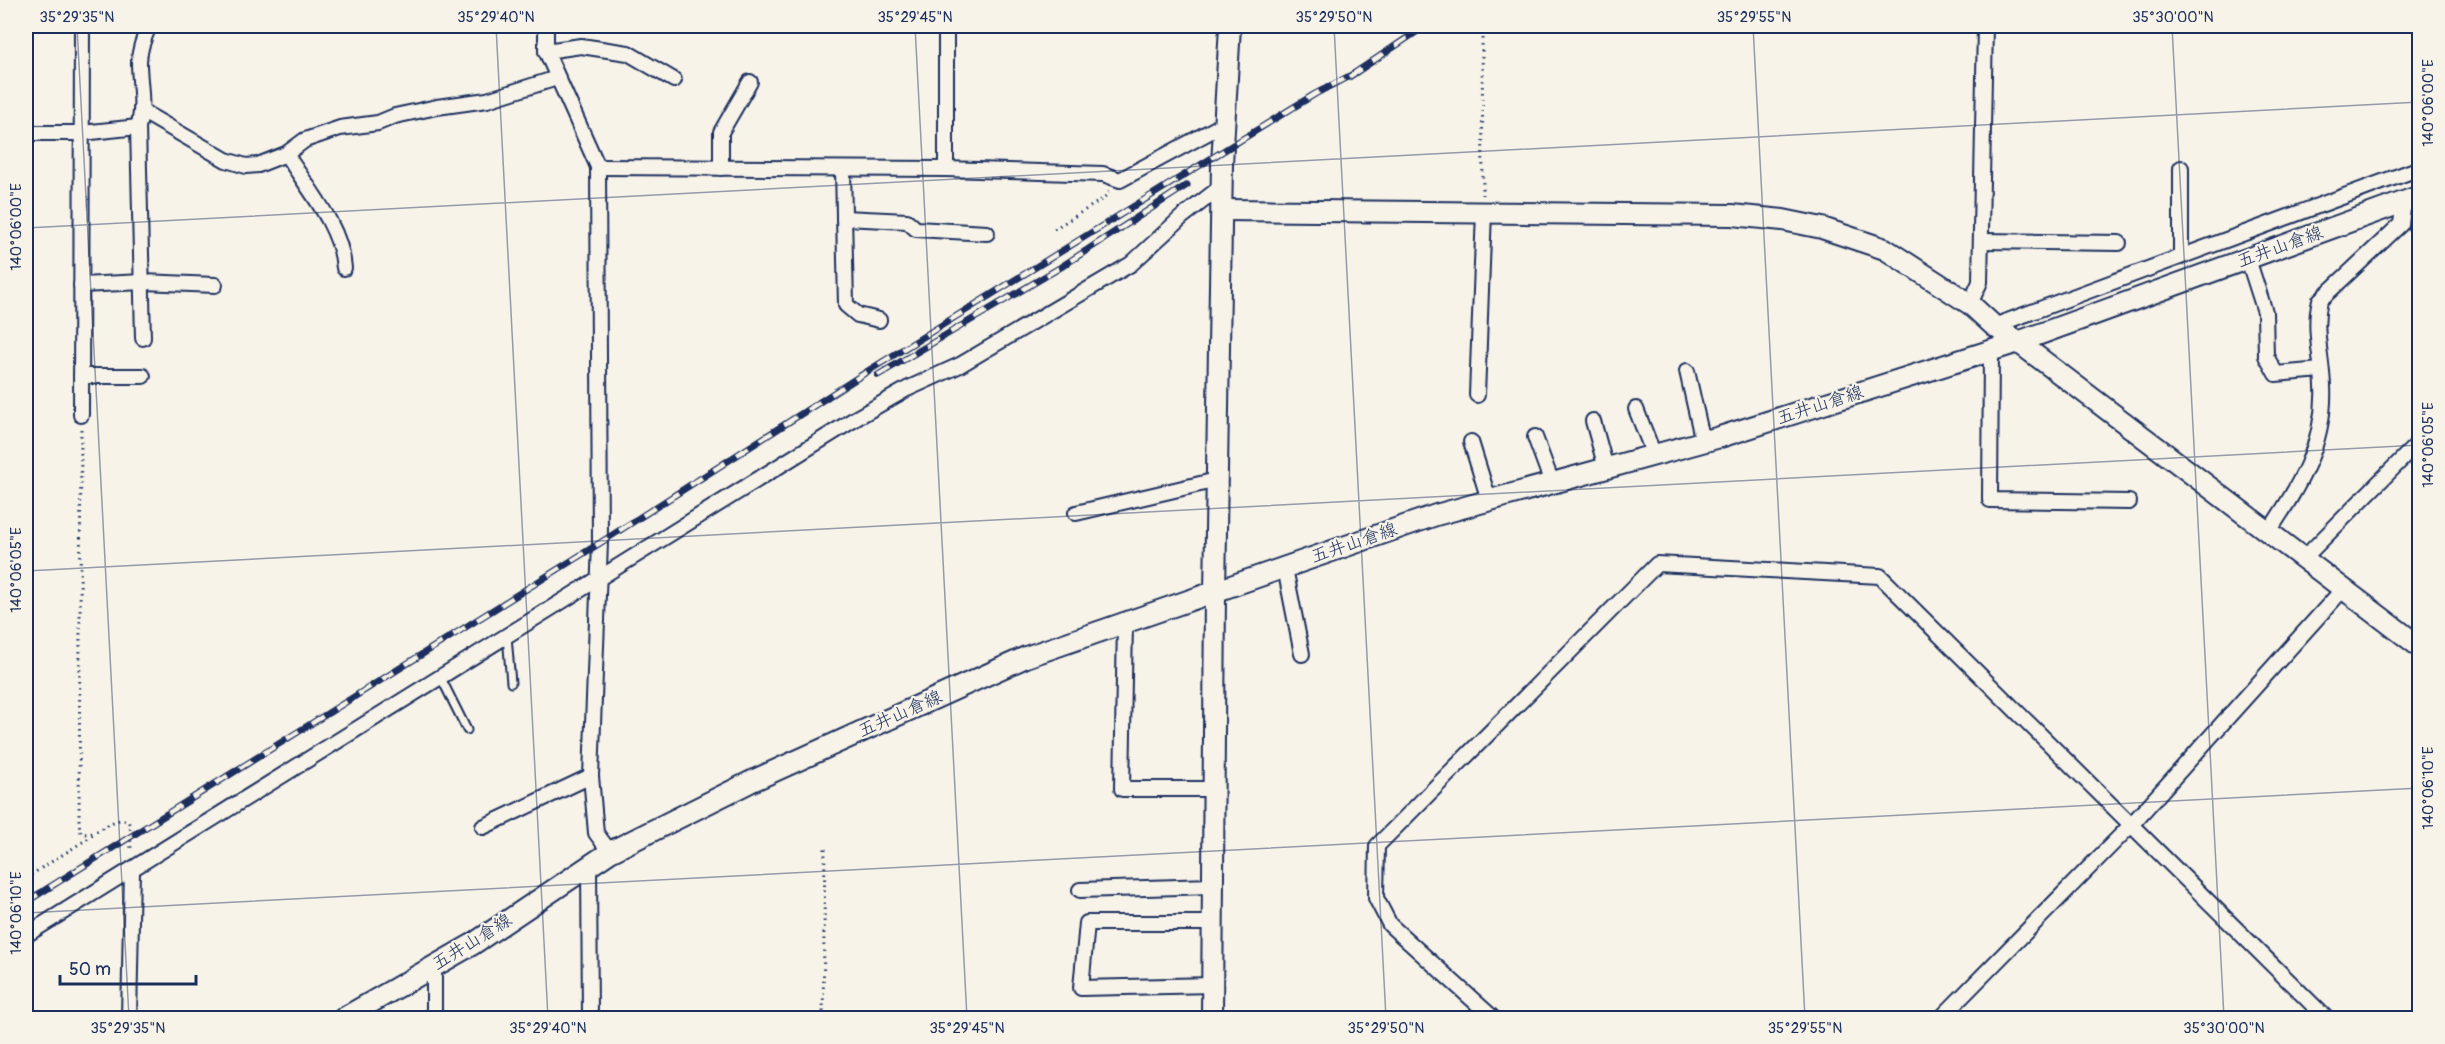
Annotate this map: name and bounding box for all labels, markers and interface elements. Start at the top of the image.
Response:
text: 35°29'35"N [40,8,114,27]
text: 35°29'40"N [457,8,535,27]
text: 35°29'45"N [877,8,953,27]
text: 35°29'50"N [1296,8,1372,27]
text: 35°29'55"N [1717,8,1791,27]
text: 35°30'00"N [2132,8,2214,27]
text: 140°06'00"E [2419,59,2438,147]
text: 140°06'00"E [7,183,26,271]
street label: 五井山倉線 [2234,221,2326,273]
street label: 五井山倉線 [1774,380,1866,430]
text: 140°06'05"E [2419,402,2438,488]
street label: 五井山倉線 [1308,517,1400,569]
text: 140°06'05"E [7,527,26,613]
street label: 五井山倉線 [854,685,946,743]
text: 140°06'10"E [2419,746,2438,830]
text: 140°06'10"E [7,871,26,955]
street label: 五井山倉線 [428,908,516,976]
scale bar [60,948,196,986]
text: 50 m [69,958,111,981]
text: 35°29'35"N [91,1019,165,1038]
text: 35°29'40"N [509,1019,587,1038]
text: 35°29'45"N [929,1019,1005,1038]
text: 35°29'50"N [1348,1019,1424,1038]
text: 35°29'55"N [1768,1019,1842,1038]
text: 35°30'00"N [2183,1019,2265,1038]

